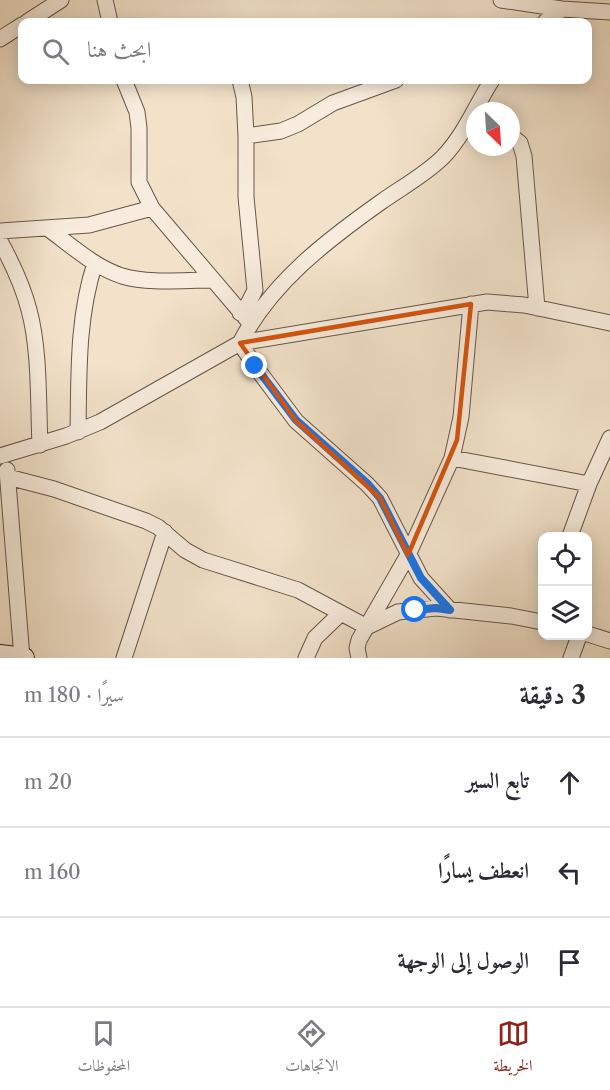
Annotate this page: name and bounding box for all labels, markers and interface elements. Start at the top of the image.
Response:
search box [18,18,592,84]
icon: search [39,35,72,68]
text: ابحث هنا [87,36,152,63]
north arrow [466,102,520,156]
route end [241,352,267,378]
map controls [538,532,592,640]
button: locate [538,532,592,586]
button: layers [538,586,592,640]
route start [401,596,427,622]
text: 3 دقيقة [519,679,586,711]
text: سيرًا · 180 m [24,683,124,707]
icon: ahead [553,766,586,799]
text: تابع السير [466,767,529,794]
text: 20 m [24,770,72,794]
icon: left [553,856,586,889]
text: انعطف يسارًا [438,857,529,884]
text: 160 m [24,860,81,884]
icon: arrive [553,946,586,979]
text: الوصول إلى الوجهة [397,947,529,974]
tab: المحفوظات [78,1017,130,1081]
tab: الاتجاهات [285,1017,339,1081]
tab: الخريطة [494,1017,533,1081]

